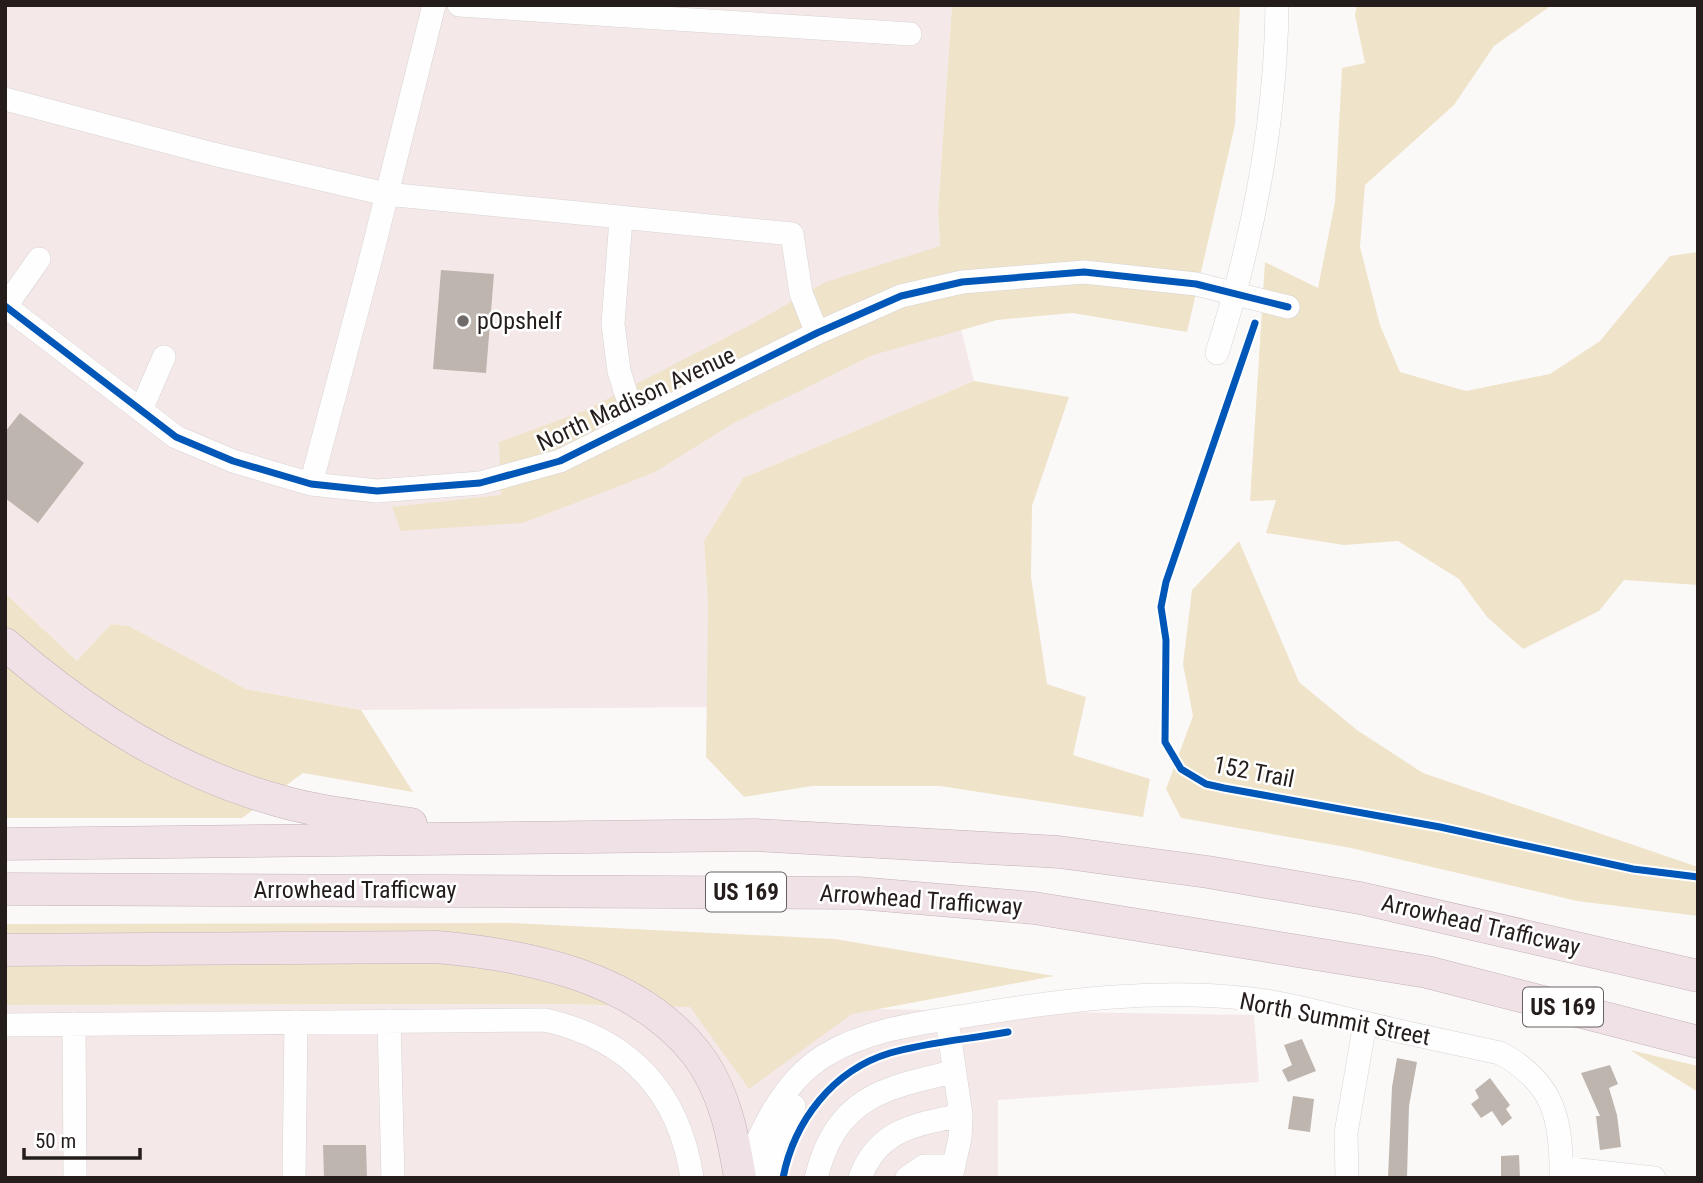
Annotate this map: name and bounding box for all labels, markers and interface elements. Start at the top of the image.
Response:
place label: pOpshelf [477,307,562,335]
marker: pOpshelf [455,313,471,329]
street label: North Madison Avenue [533,341,739,457]
street label: 152 Trail [1211,750,1297,794]
road number: US 169 [706,872,786,912]
street label: Arrowhead Trafficway [254,876,456,904]
street label: Arrowhead Trafficway [819,879,1023,921]
street label: Arrowhead Trafficway [1379,889,1583,961]
street label: North Summit Street [1237,987,1433,1051]
road number: US 169 [1523,988,1603,1026]
scale bar [24,1116,140,1160]
text: 50 m [35,1129,76,1153]

